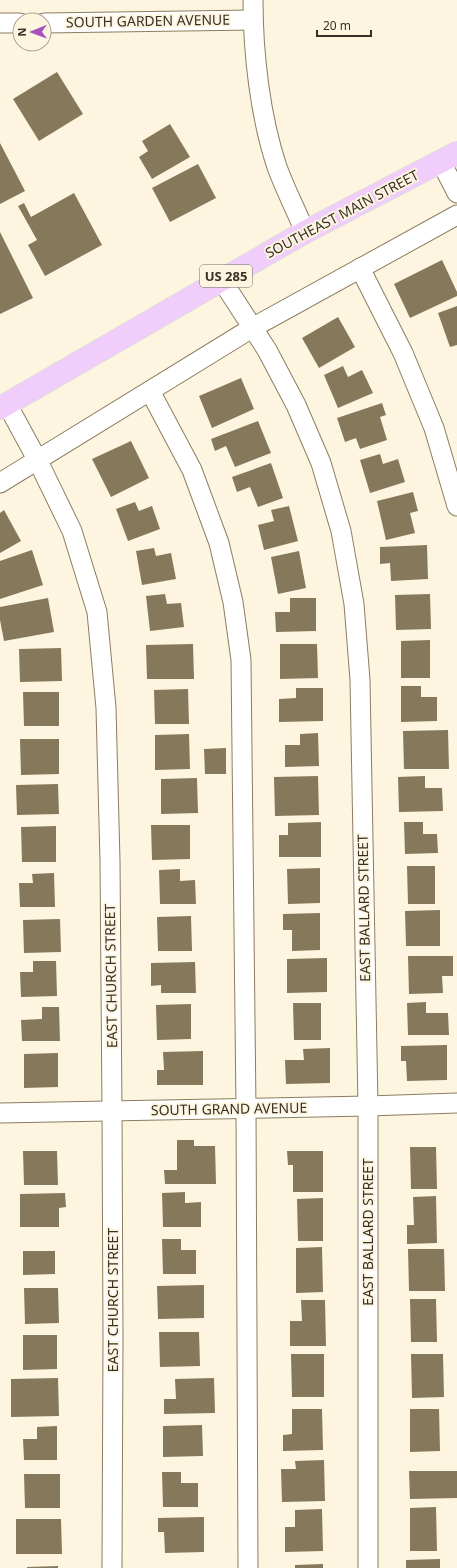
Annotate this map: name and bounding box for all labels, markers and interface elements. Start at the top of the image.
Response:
street label: SOUTH GARDEN AVENUE [66,10,230,31]
north arrow [12,12,52,52]
scale bar [317,12,371,38]
text: 20 m [323,17,351,34]
text: N [14,28,29,37]
street label: SOUTHEAST MAIN STREET [262,165,422,262]
road number: US 285 [200,265,252,287]
street label: EAST BALLARD STREET [353,834,374,982]
street label: EAST CHURCH STREET [100,903,121,1048]
street label: SOUTH GRAND AVENUE [151,1098,307,1119]
street label: EAST BALLARD STREET [358,1158,377,1306]
street label: EAST CHURCH STREET [103,1228,122,1372]

